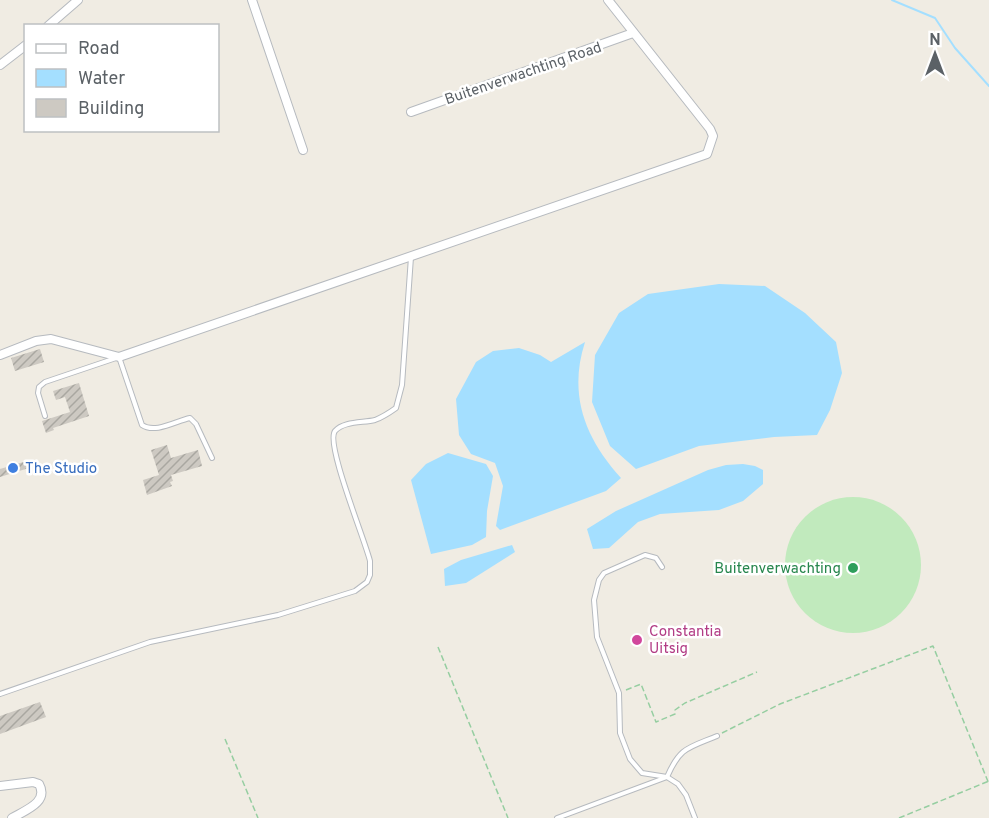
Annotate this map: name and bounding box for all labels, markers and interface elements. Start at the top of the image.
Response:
legend [24,24,219,132]
north arrow [905,24,965,84]
text: N [929,31,941,51]
text: Road [78,38,120,61]
street label: Buitenverwachting Road [442,39,605,110]
text: Water [78,68,125,91]
text: Building [78,98,144,121]
place label: The Studio [25,460,97,479]
marker: The Studio [6,461,20,475]
place label: Buitenverwachting [714,560,841,579]
marker: Buitenverwachting [846,561,860,575]
place label: Constantia Uitsig [649,623,721,659]
marker: Constantia Uitsig [630,633,644,647]

